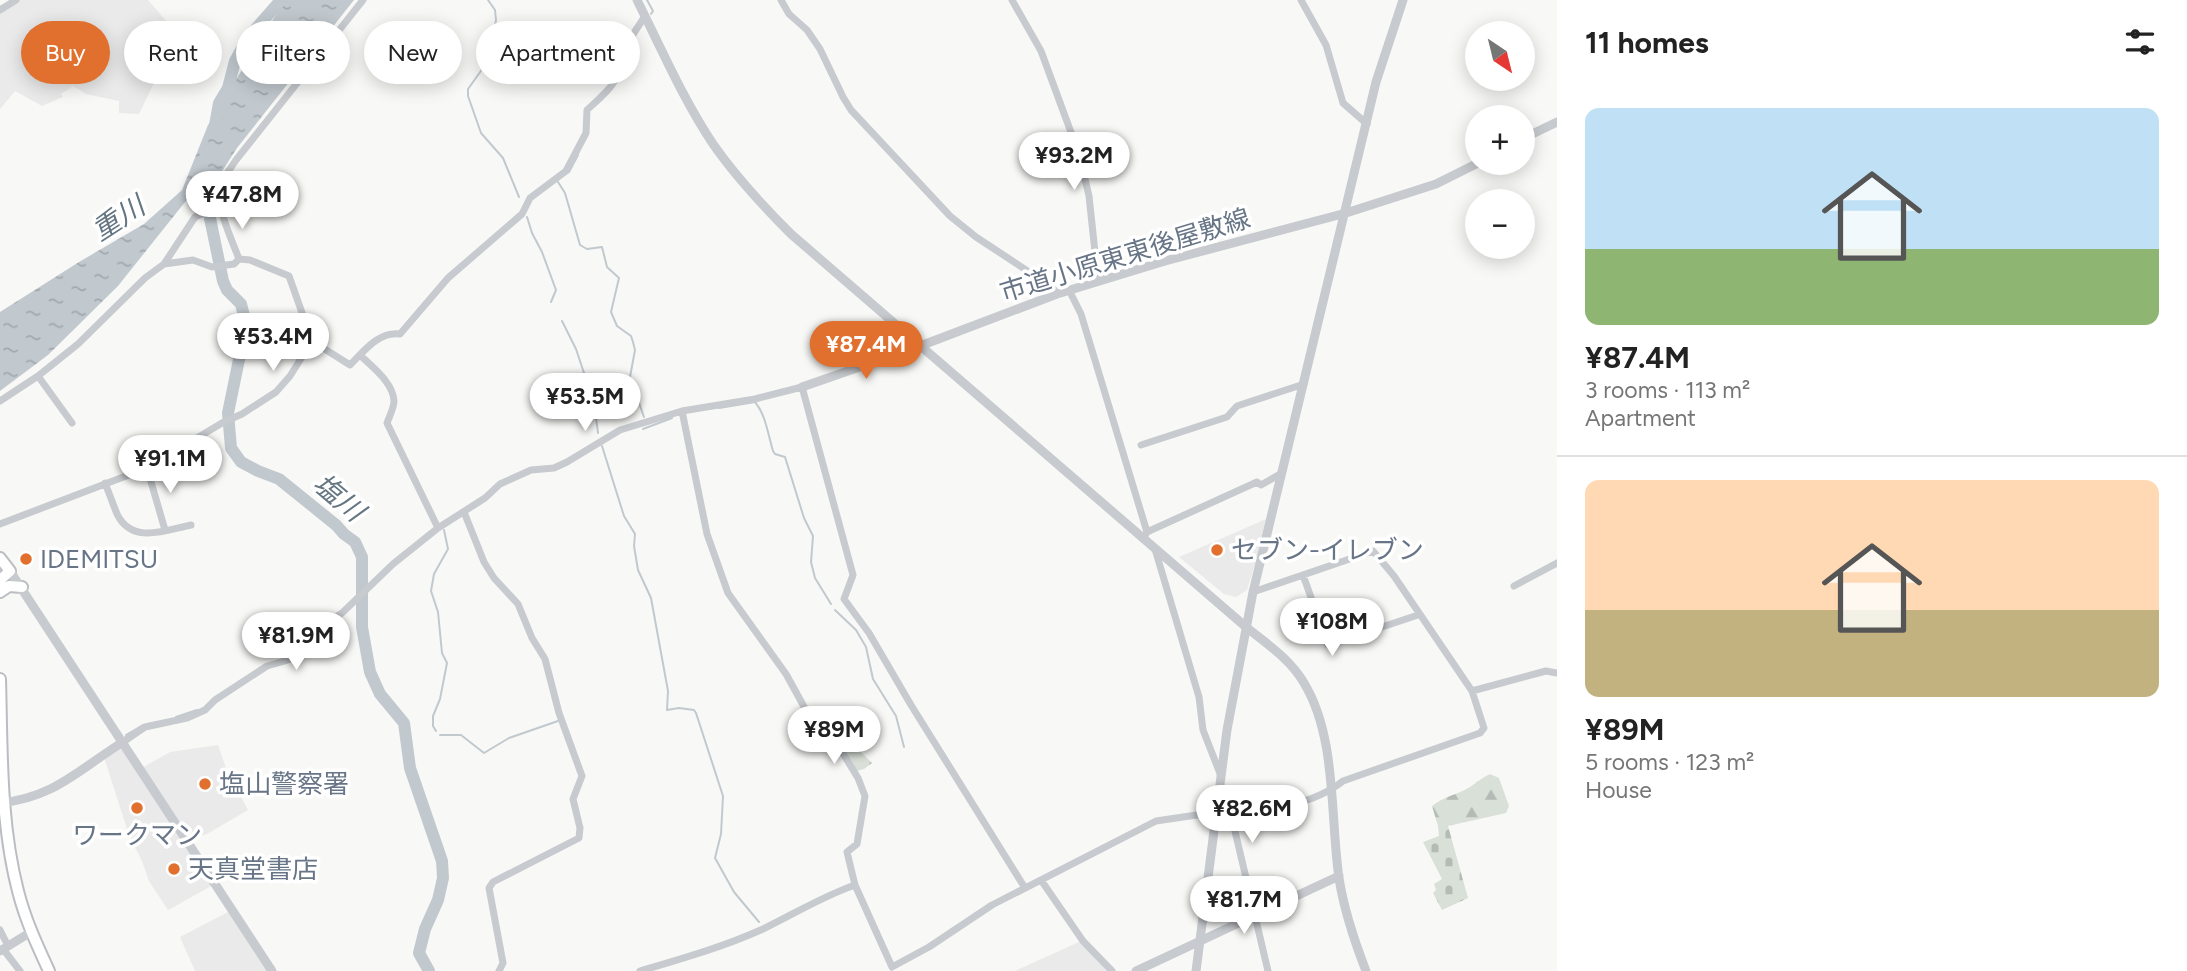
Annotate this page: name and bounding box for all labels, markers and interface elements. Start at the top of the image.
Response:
chip: Buy [21,21,110,84]
chip: Rent [124,21,222,84]
chip: Filters [236,21,350,84]
chip: New [364,21,462,84]
chip: Apartment [476,21,640,84]
north arrow [1465,21,1535,91]
map controls [1465,21,1535,259]
icon: filters [2121,23,2159,61]
text: 11 homes [1585,24,1709,61]
button: + [1465,105,1535,175]
pin: ¥93.2M [1017,132,1131,192]
text: ¥93.2M [1035,141,1113,169]
icon: home [1809,153,1935,279]
pin: ¥47.8M [185,172,299,231]
text: ¥47.8M [202,180,282,208]
water label: 重川 [85,187,153,248]
button: − [1465,189,1535,259]
street label: 市道小原東東後屋敷線 [996,202,1254,308]
pin: ¥53.4M [216,314,330,373]
text: ¥53.4M [233,322,313,350]
pin: ¥87.4M [809,322,923,381]
text: ¥87.4M [826,330,906,358]
text: ¥87.4M [1585,339,1690,376]
pin: ¥53.5M [528,374,642,433]
text: 3 rooms · 113 m² [1585,376,1750,404]
text: ¥53.5M [546,382,624,410]
text: Apartment [1585,404,1696,432]
pin: ¥91.1M [113,435,227,495]
text: ¥91.1M [134,444,206,472]
water label: 塩川 [307,466,374,530]
icon: home [1809,525,1935,651]
place label: セブン-イレブン [1231,534,1424,566]
marker: セブン-イレブン [1209,542,1225,558]
place label: IDEMITSU [40,543,158,575]
marker: IDEMITSU [18,551,34,567]
pin: ¥108M [1283,598,1381,658]
text: ¥108M [1296,607,1368,635]
pin: ¥81.9M [239,612,353,672]
text: ¥81.9M [258,621,334,649]
pin: ¥89M [793,706,875,766]
text: ¥89M [1585,711,1664,748]
text: ¥89M [804,715,864,743]
text: 5 rooms · 123 m² [1585,748,1754,776]
place label: 塩山警察署 [219,768,349,800]
marker: 塩山警察署 [197,776,213,792]
text: House [1585,776,1652,804]
pin: ¥82.6M [1195,786,1309,845]
text: ¥82.6M [1212,794,1292,822]
marker: ワークマン [129,800,145,816]
place label: ワークマン [72,819,202,851]
place label: 天真堂書店 [188,853,318,885]
marker: 天真堂書店 [166,861,182,877]
pin: ¥81.7M [1187,876,1301,936]
text: ¥81.7M [1206,885,1282,913]

